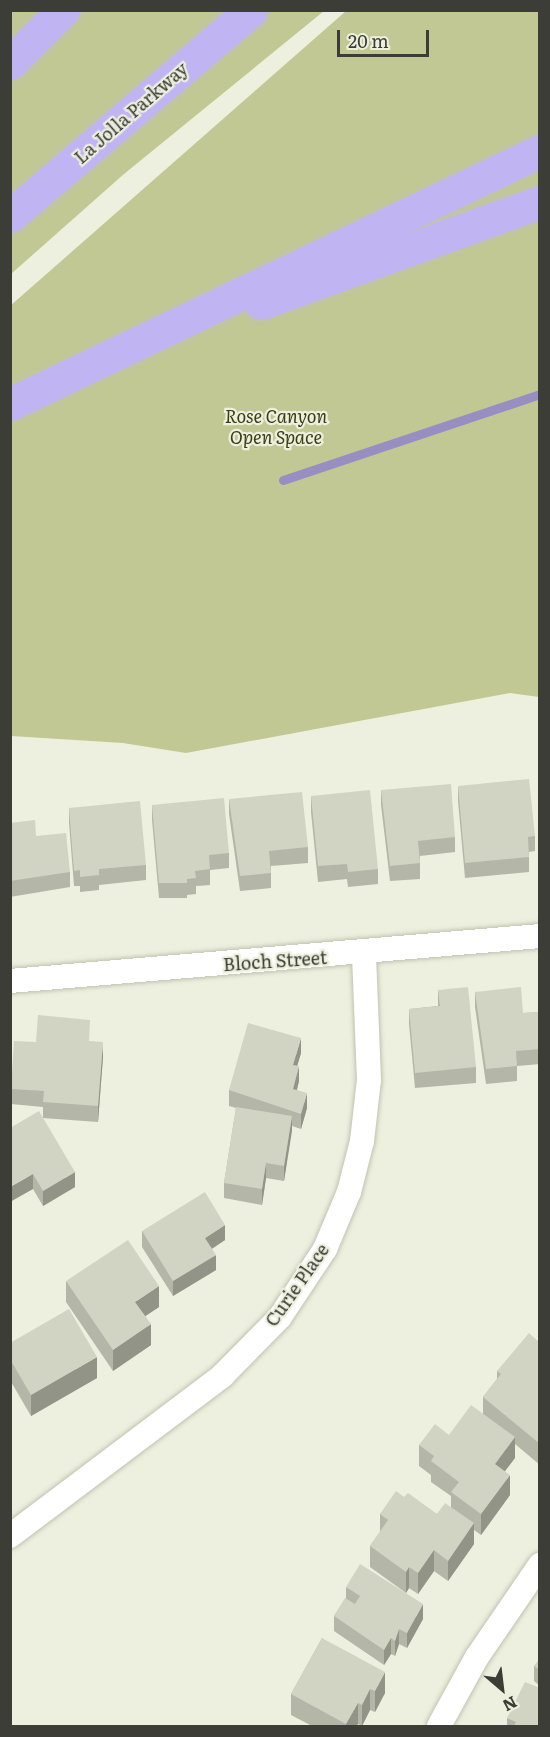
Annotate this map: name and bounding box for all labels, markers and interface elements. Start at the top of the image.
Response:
scale bar [340,18,432,56]
text: 20 m [348,27,389,54]
street label: La Jolla Parkway [70,58,192,168]
park label: Rose Canyon Open Space [225,406,327,448]
street label: Bloch Street [222,947,328,975]
street label: Curie Place [261,1240,333,1330]
north arrow [472,1659,532,1719]
text: N [499,1691,522,1719]

